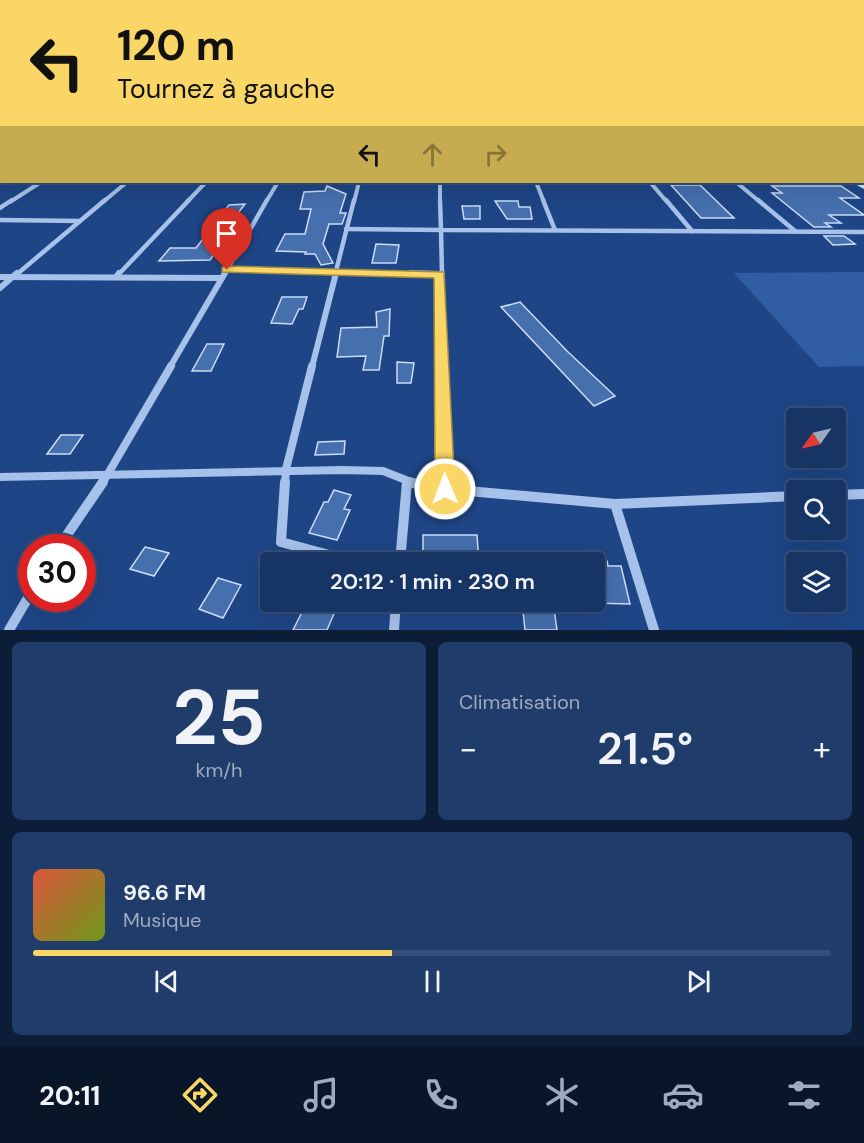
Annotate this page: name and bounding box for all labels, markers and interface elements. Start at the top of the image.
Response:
text: 120 m [117,18,235,73]
icon: left [18,24,96,102]
text: Tournez à gauche [117,71,335,106]
icon: left [353,138,386,171]
icon: ahead [416,138,449,171]
icon: right [479,138,512,171]
pin [201,208,252,270]
icon: arrive [210,217,243,250]
north arrow [786,408,846,468]
map controls [786,408,846,612]
position arrow [413,457,477,521]
button: search [786,480,846,540]
speed limit sign: 30 [18,534,96,612]
button: layers [786,552,846,612]
text: 20:12 · 1 min · 230 m [330,567,535,596]
text: 25 [172,667,266,768]
text: Climatisation [459,689,580,715]
text: 21.5° [597,719,693,778]
text: − [459,727,477,770]
text: + [813,727,831,770]
text: km/h [195,757,243,783]
text: 96.6 FM [123,878,206,907]
text: Musique [123,907,201,933]
icon: previous [150,965,183,998]
icon: pause [416,965,449,998]
icon: next [682,965,715,998]
icon: directions [179,1074,221,1116]
icon: music [300,1074,342,1116]
icon: phone [420,1074,462,1116]
icon: climate [541,1074,583,1116]
icon: car [662,1074,704,1116]
icon: filters [783,1074,825,1116]
text: 20:11 [39,1078,100,1113]

